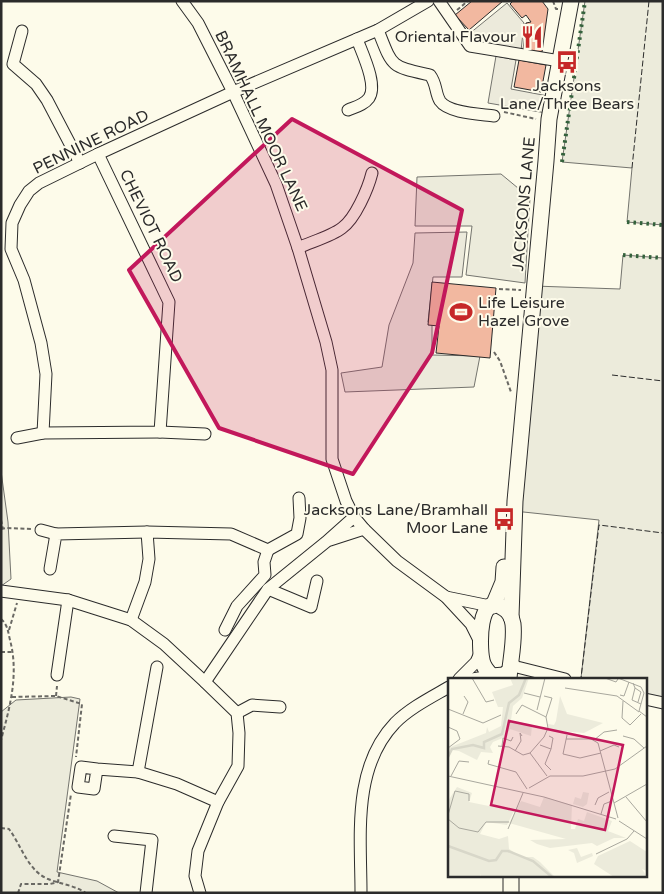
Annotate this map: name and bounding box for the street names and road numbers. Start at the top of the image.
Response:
street label: BRAMHALL MOOR LANE [210,27,312,215]
street label: PENNINE ROAD [30,105,152,179]
street label: JACKSONS LANE [508,136,540,272]
street label: CHEVIOT ROAD [115,166,187,286]

